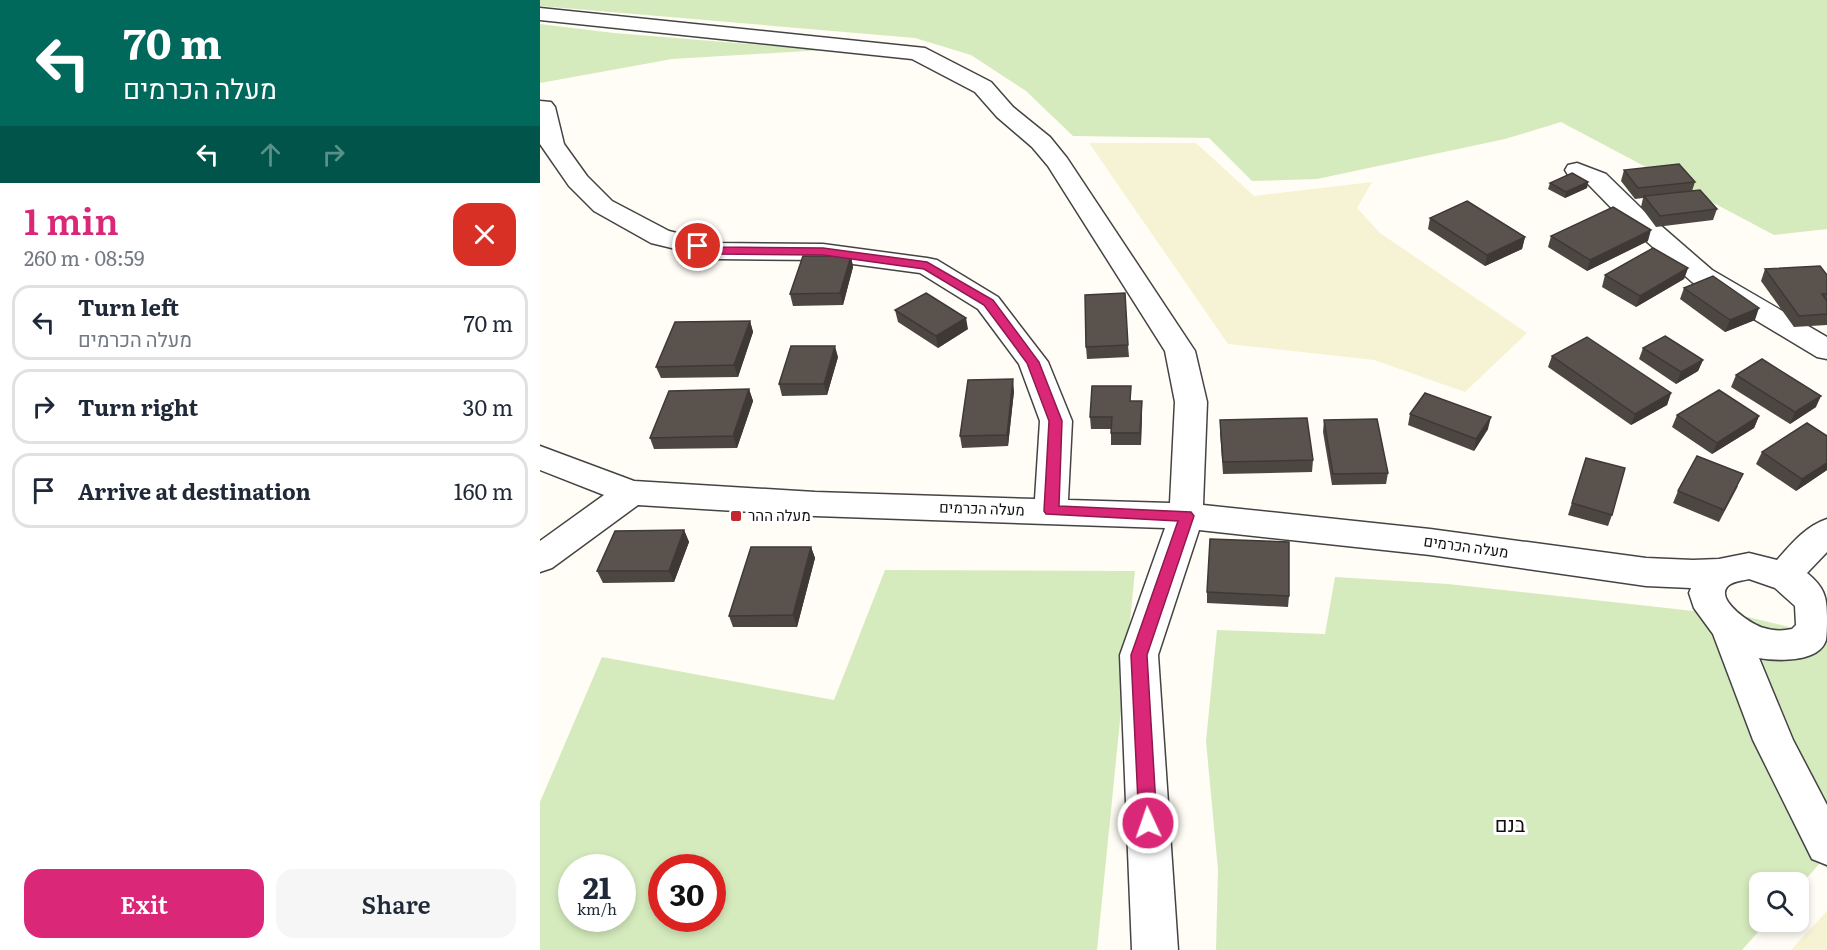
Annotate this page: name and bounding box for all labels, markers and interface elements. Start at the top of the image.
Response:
text: 70 m [123,10,222,72]
icon: left [24,24,102,102]
text: מעלה הכרמים [123,67,277,107]
icon: left [191,138,224,171]
icon: ahead [254,138,287,171]
icon: right [317,138,350,171]
text: 1 min [24,193,119,246]
button: close [453,203,516,266]
pin [672,220,723,271]
icon: arrive [681,229,714,262]
text: 260 m · 08:59 [24,242,144,272]
text: Turn left [78,290,179,323]
icon: left [27,306,60,339]
text: 70 m [463,306,513,339]
text: מעלה הכרמים [78,323,192,353]
icon: right [27,390,60,423]
text: Turn right [78,390,198,423]
text: 30 m [463,390,513,423]
icon: arrive [27,474,60,507]
text: Arrive at destination [78,474,311,507]
text: 160 m [454,474,513,507]
street label: מעלה הכרמים [939,495,1025,520]
place label: מעלה ההר [748,503,811,526]
marker: מעלה ההר [729,509,743,523]
street label: מעלה הכרמים [1422,528,1510,563]
position arrow [1116,791,1180,855]
district label: בנם [1495,808,1526,838]
speed limit sign: 30 [648,854,726,932]
text: 21 [583,864,611,908]
button: Exit [24,869,264,938]
button: Share [276,869,516,938]
map controls [1749,872,1809,932]
button: search [1749,872,1809,932]
text: km/h [577,897,617,920]

